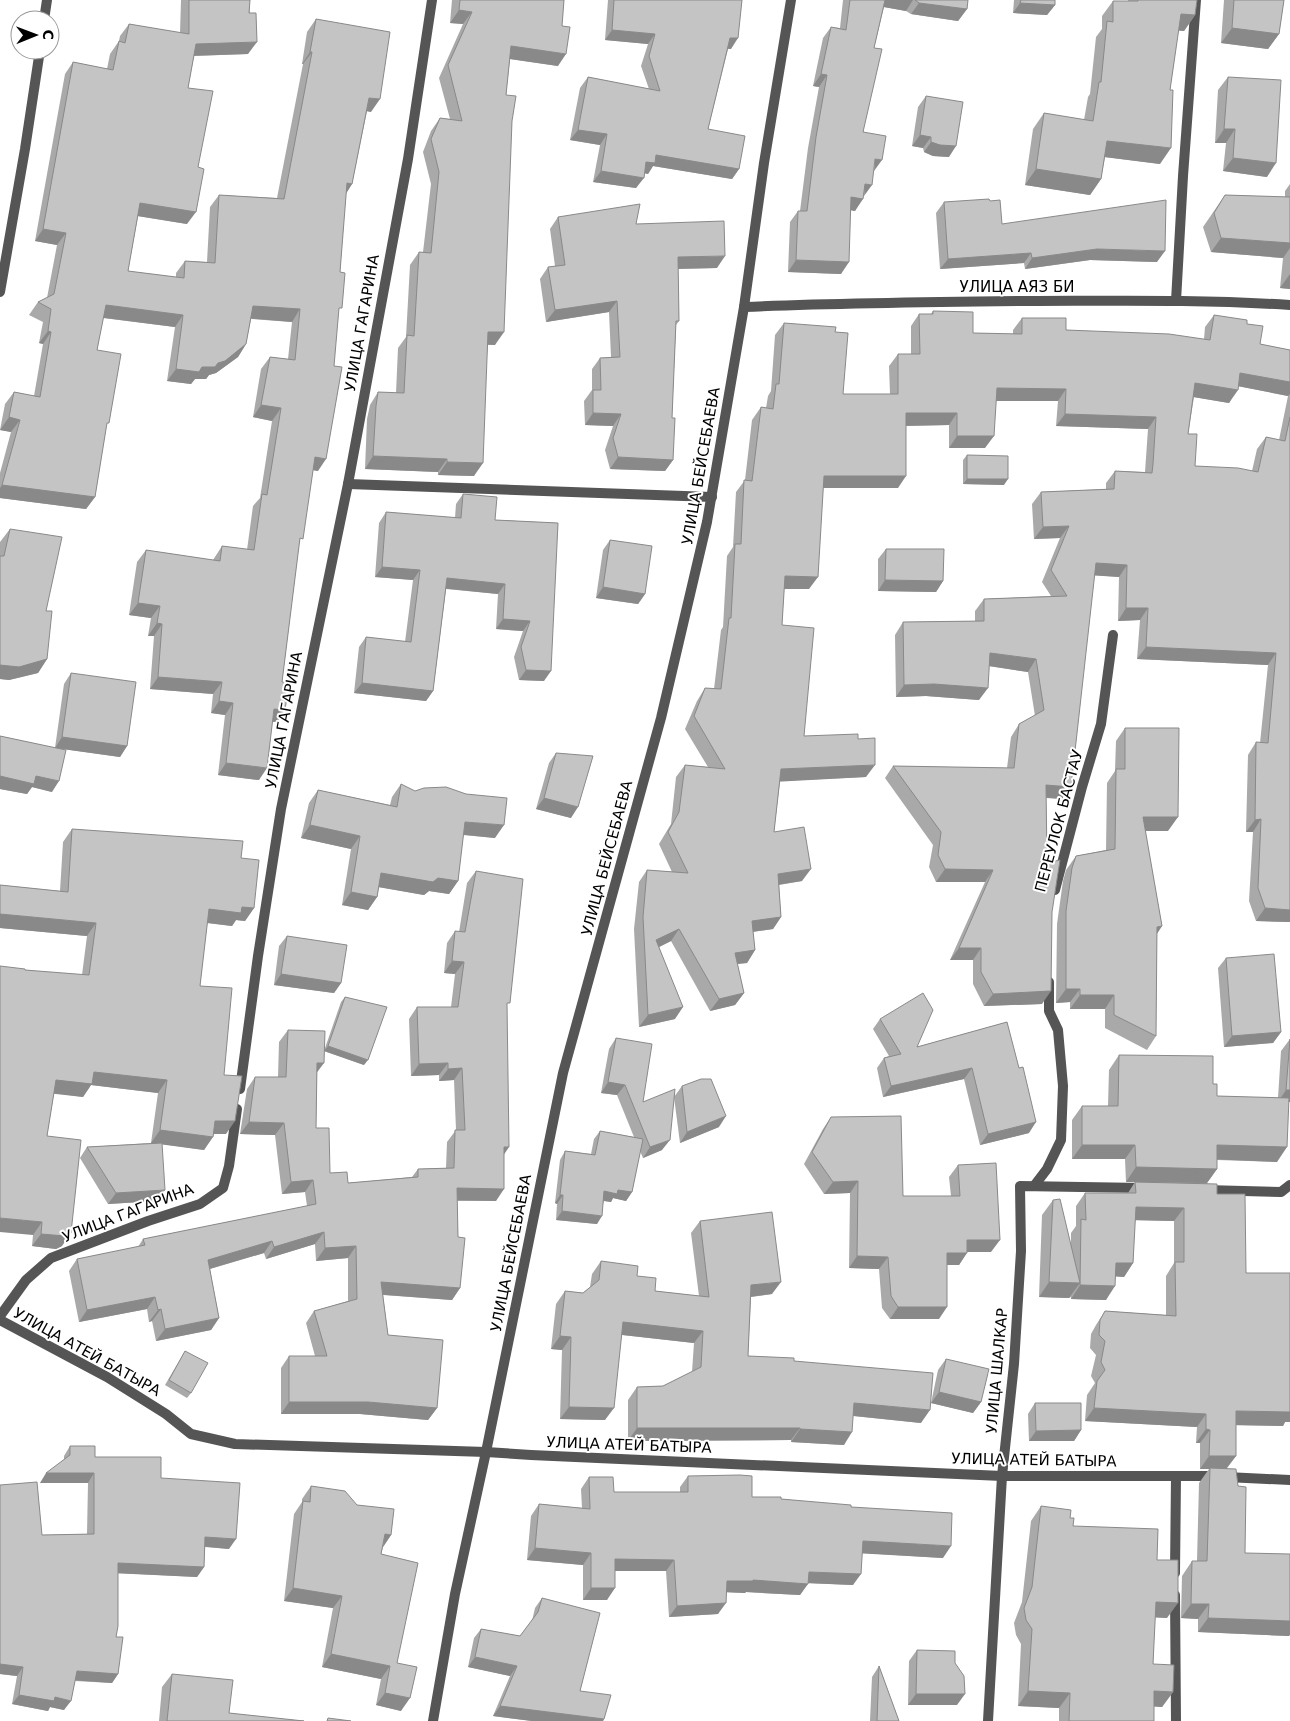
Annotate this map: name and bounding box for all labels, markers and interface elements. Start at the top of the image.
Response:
north arrow [10,10,60,60]
text: С [40,29,56,40]
street label: УЛИЦА ГАГАРИНА [341,252,383,393]
street label: УЛИЦА АЯЗ БИ [960,278,1074,296]
street label: УЛИЦА БЕЙСЕБАЕВА [677,385,724,546]
street label: УЛИЦА ГАГАРИНА [262,649,306,790]
street label: ПЕРЕУЛОК БАСТАУ [1031,748,1087,894]
street label: УЛИЦА БЕЙСЕБАЕВА [577,778,637,938]
street label: УЛИЦА БЕЙСЕБАЕВА [486,1172,535,1333]
street label: УЛИЦА ГАГАРИНА [60,1179,197,1246]
street label: УЛИЦА АТЕЙ БАТЫРА [10,1303,165,1400]
street label: УЛИЦА ШАЛКАР [983,1308,1011,1434]
street label: УЛИЦА АТЕЙ БАТЫРА [546,1432,713,1457]
street label: УЛИЦА АТЕЙ БАТЫРА [951,1449,1118,1470]

